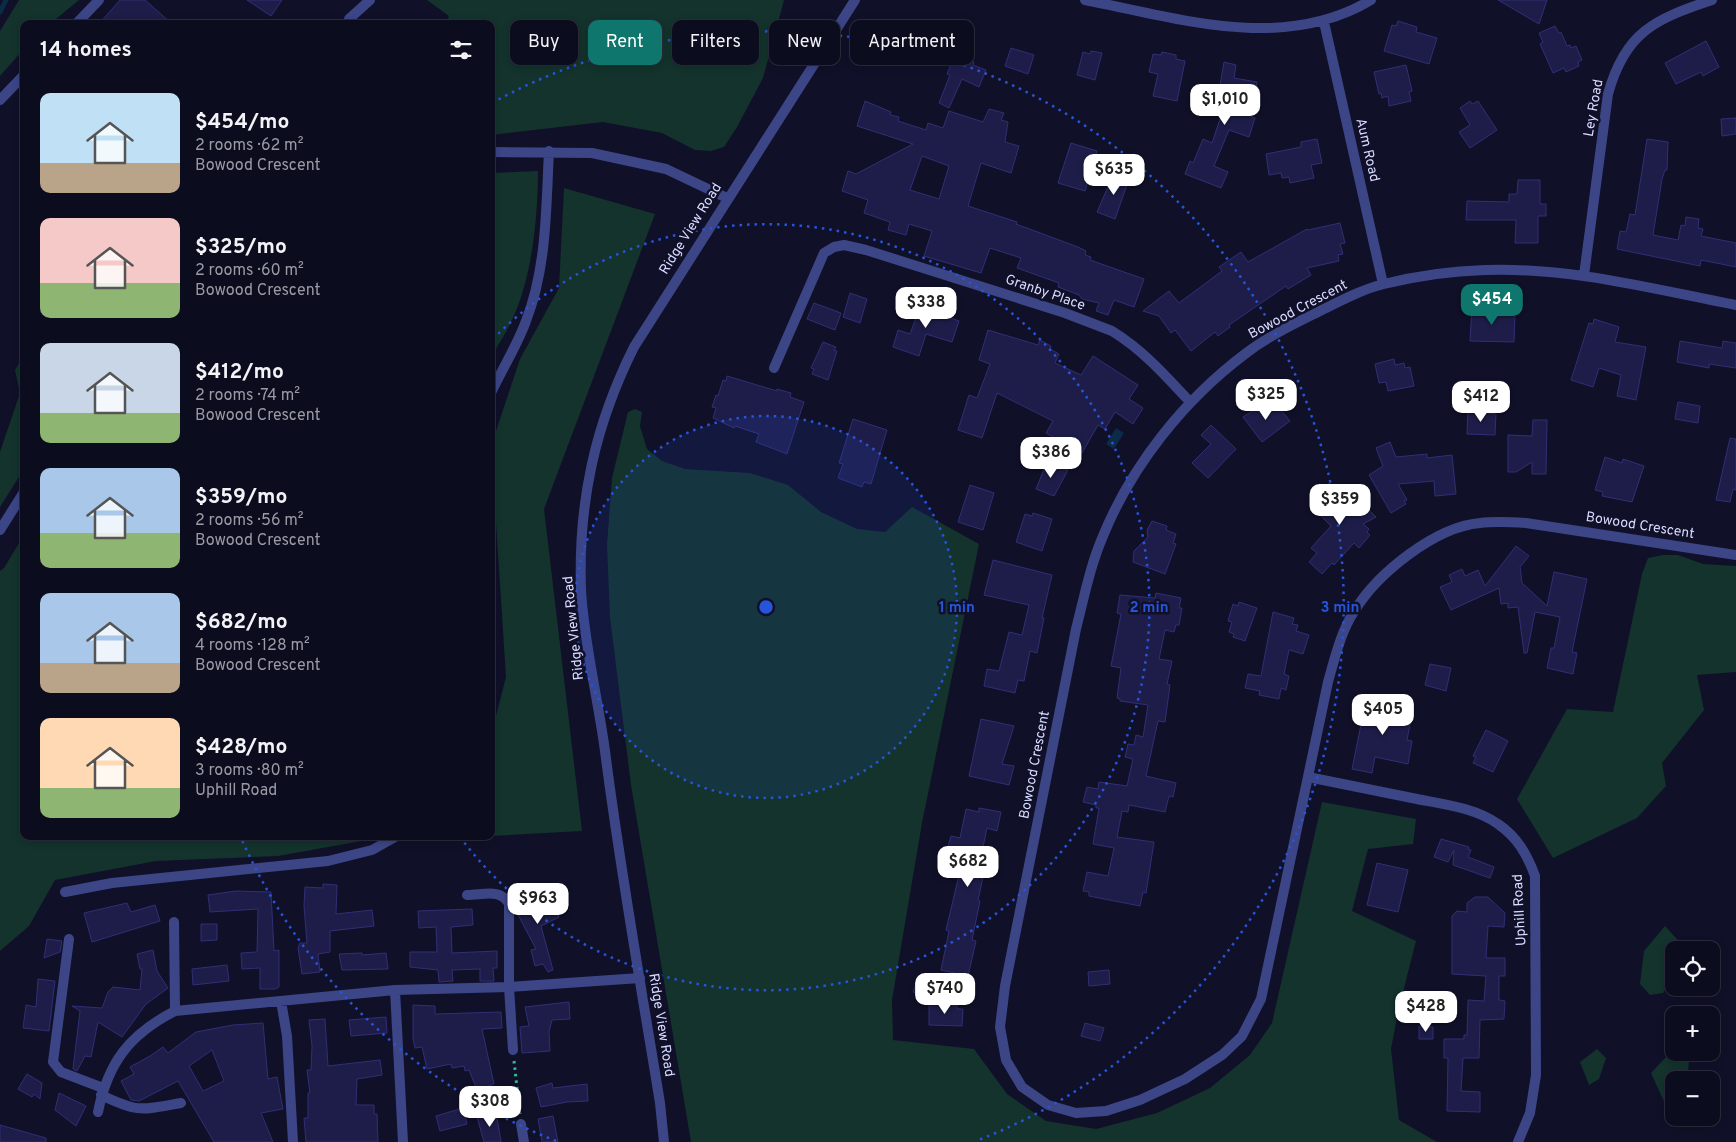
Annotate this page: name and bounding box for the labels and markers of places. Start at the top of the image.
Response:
pin: $1,010 [1184,84,1266,126]
pin: $635 [1084,154,1144,196]
pin: $454 [1462,284,1522,326]
pin: $338 [896,286,956,329]
pin: $325 [1236,378,1296,421]
pin: $412 [1451,380,1511,423]
pin: $386 [1021,436,1081,479]
pin: $359 [1310,484,1370,526]
centre of rings [757,598,775,616]
pin: $405 [1353,694,1413,736]
pin: $682 [938,846,998,888]
pin: $963 [508,882,568,925]
pin: $740 [915,972,975,1015]
pin: $428 [1396,990,1456,1033]
pin: $308 [460,1086,520,1128]

